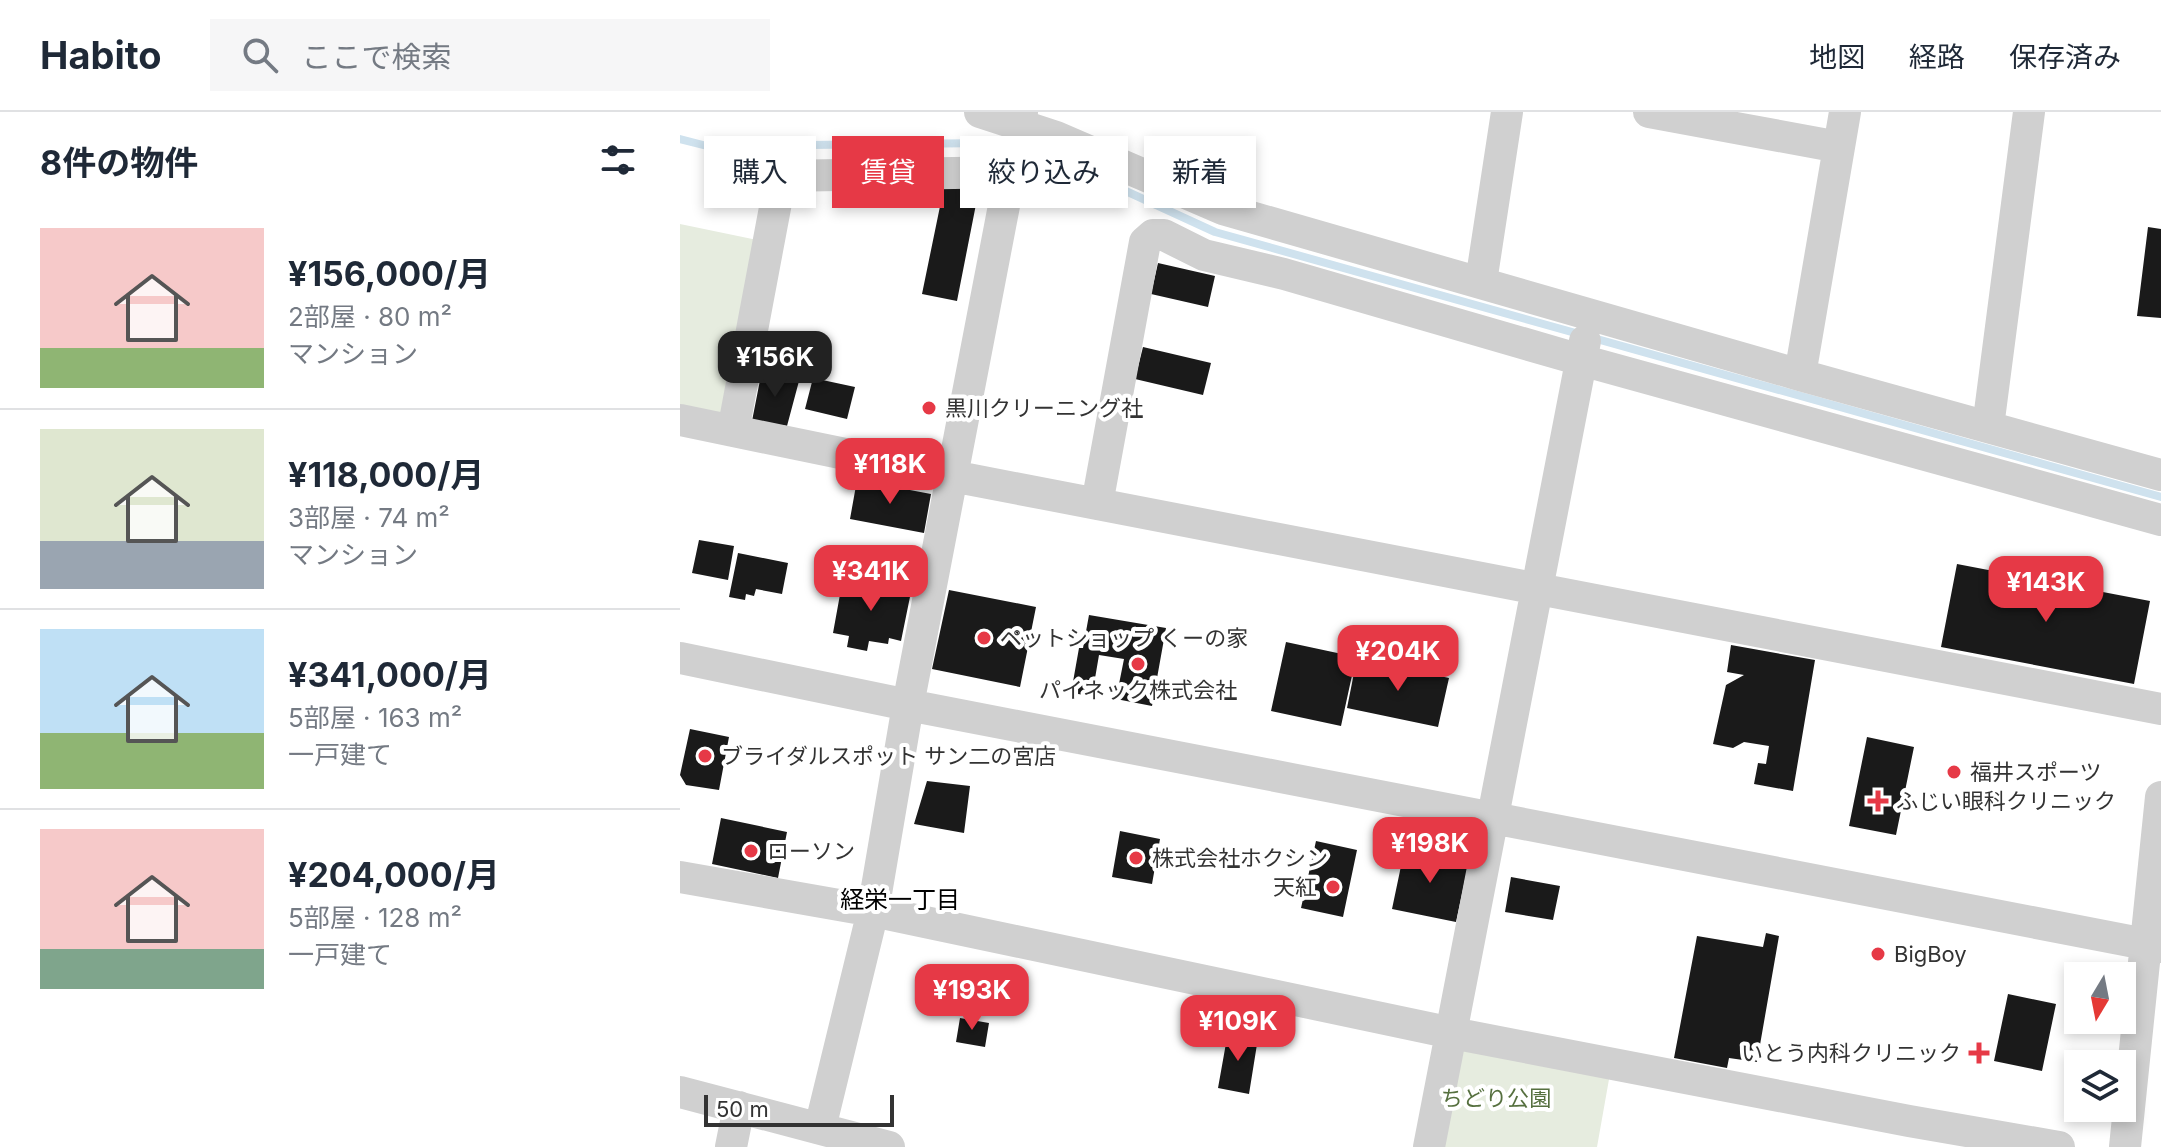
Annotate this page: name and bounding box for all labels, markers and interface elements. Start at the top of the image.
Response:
search box [210,19,770,91]
text: Habito [40,32,162,78]
icon: search [238,33,282,77]
text: ここで検索 [302,39,452,75]
text: 地図 [1809,40,1865,74]
text: 経路 [1909,40,1965,74]
text: 保存済み [2009,40,2121,74]
chip: 購入 [704,136,816,208]
chip: 賃貸 [832,136,944,208]
chip: 絞り込み [960,136,1128,208]
chip: 新着 [1144,136,1256,208]
icon: filters [596,138,640,182]
text: 8件の物件 [40,142,198,183]
text: ¥156,000/月 [288,253,491,294]
icon: home [104,260,200,356]
text: 2部屋 · 80 m² [288,301,452,332]
pin: ¥156K [719,331,831,399]
text: マンション [288,338,418,369]
text: ¥156K [736,341,814,372]
place label: 黒川クリーニング社 [945,395,1143,421]
marker: 黒川クリーニング社 [920,399,938,417]
pin: ¥118K [834,438,946,506]
text: ¥118K [854,448,926,479]
text: ¥118,000/月 [288,454,484,495]
icon: home [104,461,200,557]
text: 3部屋 · 74 m² [288,502,450,533]
text: マンション [288,539,418,570]
pin: ¥341K [815,545,927,613]
text: ¥341K [832,555,910,586]
pin: ¥143K [1990,556,2102,624]
text: ¥143K [2006,566,2086,597]
place label: ペットショップ くーの家 [1000,625,1248,651]
pin: ¥204K [1342,625,1454,693]
marker: ペットショップ くーの家 [975,629,993,647]
text: ¥204K [1355,635,1441,666]
text: ¥341,000/月 [288,654,492,695]
marker: パイネック株式会社 [1129,655,1147,673]
icon: home [104,661,200,757]
place label: パイネック株式会社 [1039,677,1237,703]
text: 5部屋 · 163 m² [288,702,462,733]
text: 一戸建て [288,739,392,770]
place label: ブライダルスポット サン二の宮店 [721,743,1056,769]
marker: ブライダルスポット サン二の宮店 [696,747,714,765]
place label: 福井スポーツ [1970,759,2102,785]
marker: 福井スポーツ [1945,763,1963,781]
place label: ふじい眼科クリニック [1896,788,2116,814]
marker: ふじい眼科クリニック [1867,790,1889,812]
pin: ¥198K [1374,817,1486,885]
text: ¥198K [1391,827,1469,858]
place label: ローソン [767,838,855,864]
marker: ローソン [742,842,760,860]
place label: 株式会社ホクシン [1152,845,1328,871]
marker: 株式会社ホクシン [1127,849,1145,867]
text: ¥204,000/月 [288,854,500,895]
icon: home [104,861,200,957]
place label: 天紅 [1273,874,1317,900]
marker: 天紅 [1324,878,1342,896]
district label: 経栄一丁目 [840,885,960,914]
text: 5部屋 · 128 m² [288,902,462,933]
text: 一戸建て [288,939,392,970]
place label: BigBoy [1894,941,1967,967]
marker: BigBoy [1869,945,1887,963]
north arrow [2064,962,2136,1034]
map controls [2064,962,2136,1122]
pin: ¥193K [916,964,1028,1032]
text: ¥193K [933,974,1011,1005]
pin: ¥109K [1182,995,1294,1063]
text: ¥109K [1198,1005,1278,1036]
place label: いとう内科クリニック [1741,1040,1961,1066]
marker: いとう内科クリニック [1968,1042,1990,1064]
button: layers [2064,1050,2136,1122]
park label: ちどり公園 [1441,1085,1551,1111]
scale bar [704,1091,894,1127]
text: 50 m [716,1096,769,1122]

